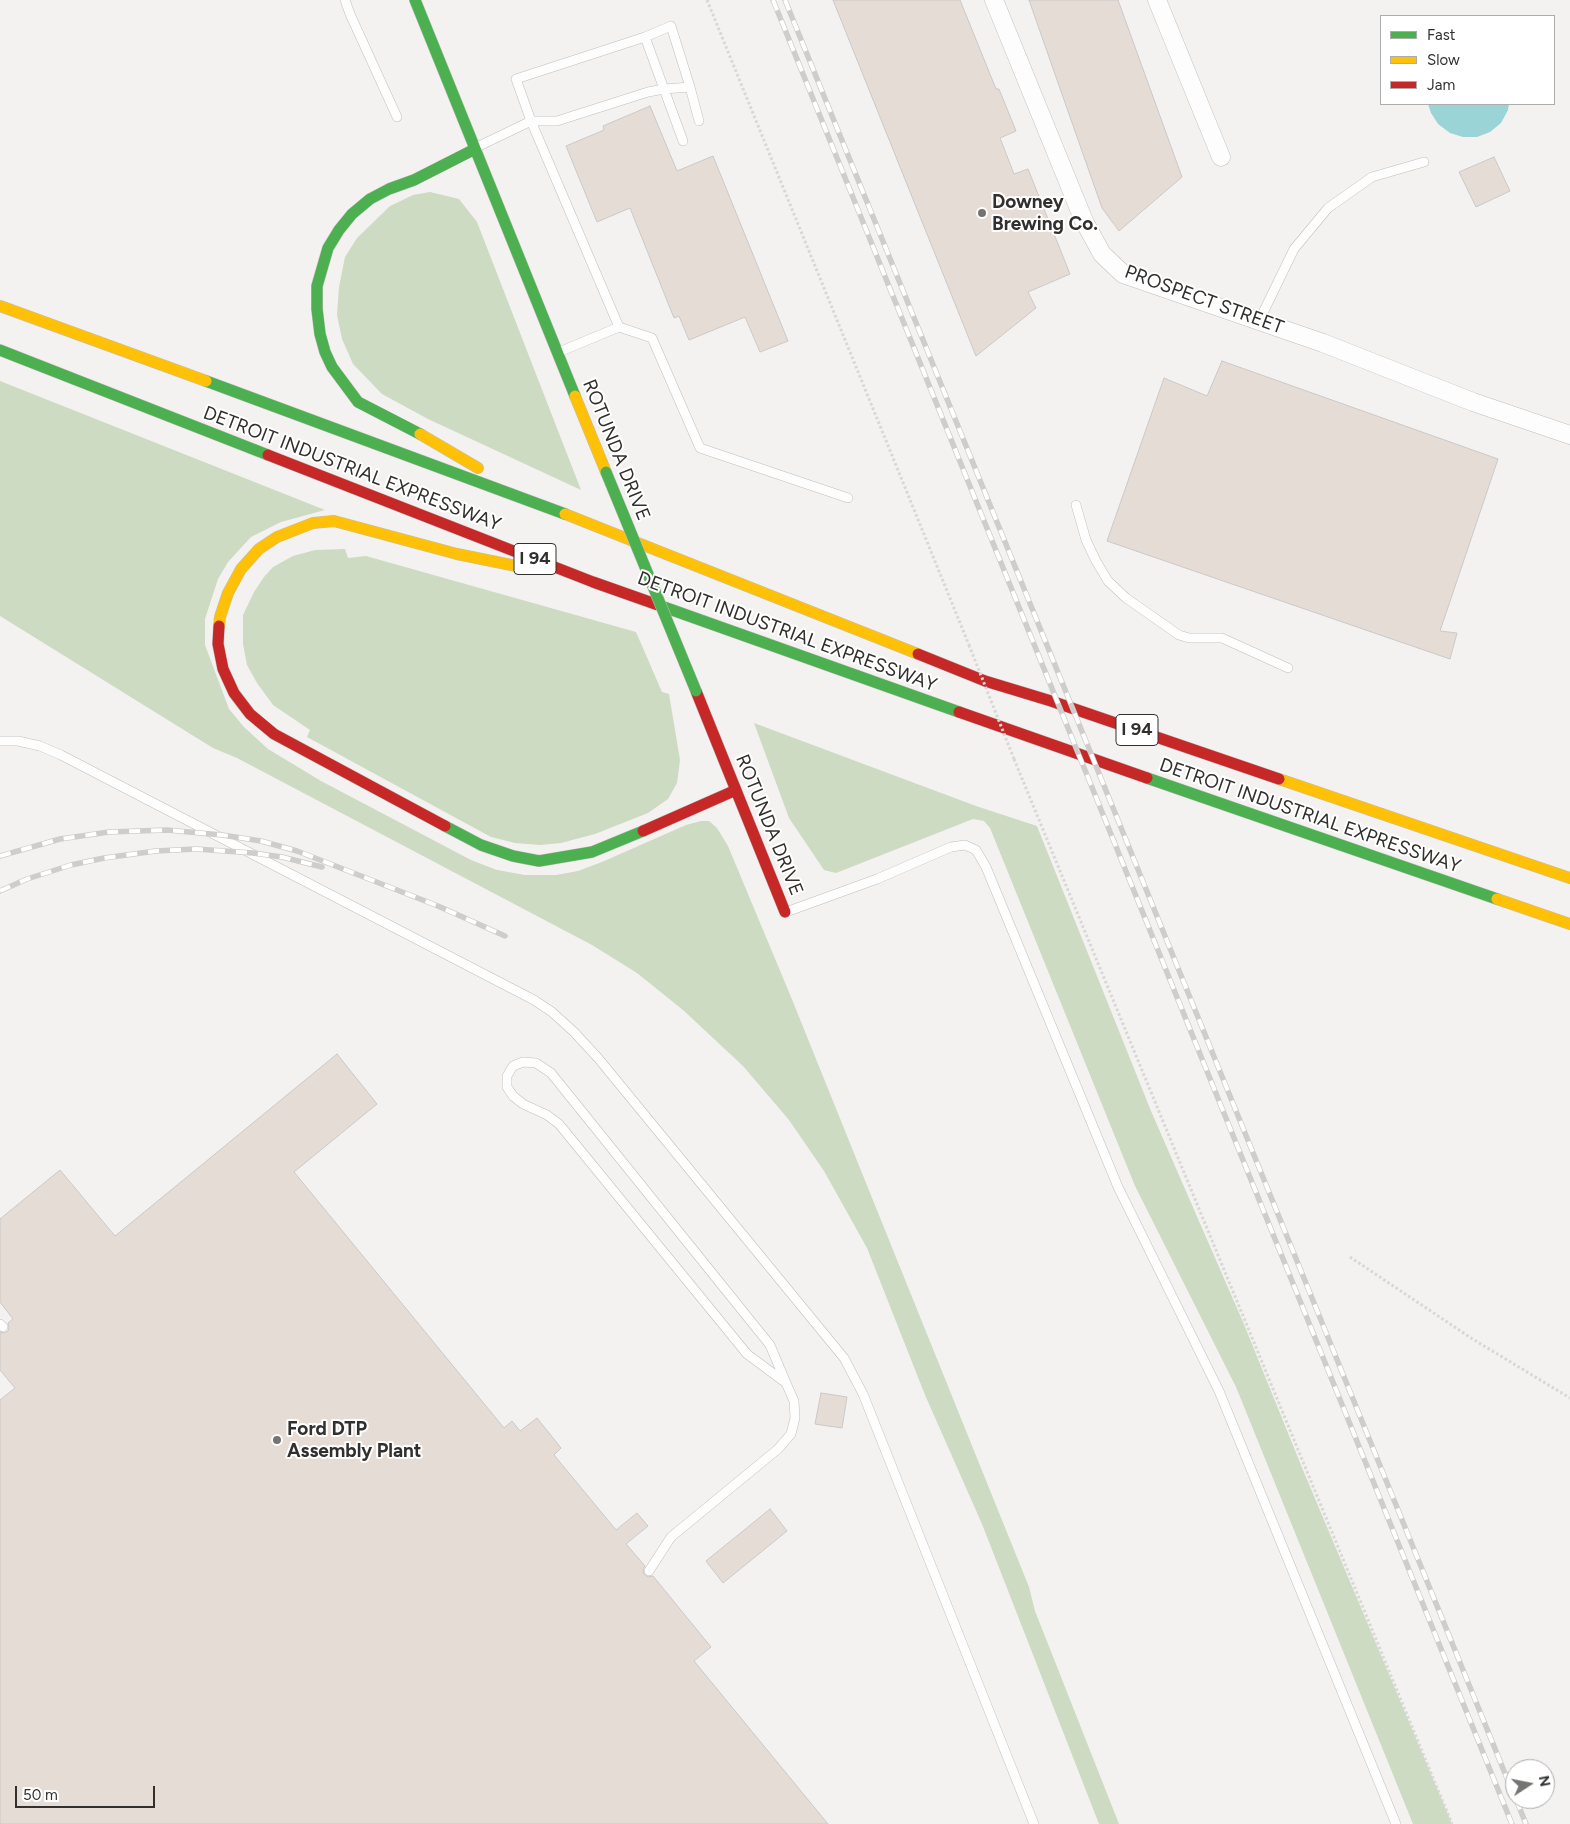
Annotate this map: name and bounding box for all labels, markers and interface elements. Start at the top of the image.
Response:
legend [1380,15,1555,105]
text: Fast [1427,26,1455,44]
text: Slow [1427,51,1460,69]
text: Jam [1427,76,1455,94]
place label: Downey Brewing Co. [992,191,1098,235]
marker: Downey Brewing Co. [976,207,988,219]
street label: PROSPECT STREET [1121,261,1287,339]
street label: ROTUNDA DRIVE [577,376,655,524]
street label: DETROIT INDUSTRIAL EXPRESSWAY [200,402,504,536]
road number: I 94 [514,544,556,574]
street label: DETROIT INDUSTRIAL EXPRESSWAY [634,567,940,697]
road number: I 94 [1116,714,1158,746]
street label: ROTUNDA DRIVE [730,751,808,899]
street label: DETROIT INDUSTRIAL EXPRESSWAY [1156,754,1464,878]
place label: Ford DTP Assembly Plant [287,1418,421,1462]
marker: Ford DTP Assembly Plant [271,1434,283,1446]
north arrow [1505,1759,1555,1809]
text: N [1535,1774,1554,1788]
scale bar [18,1776,158,1808]
text: 50 m [23,1786,58,1804]

